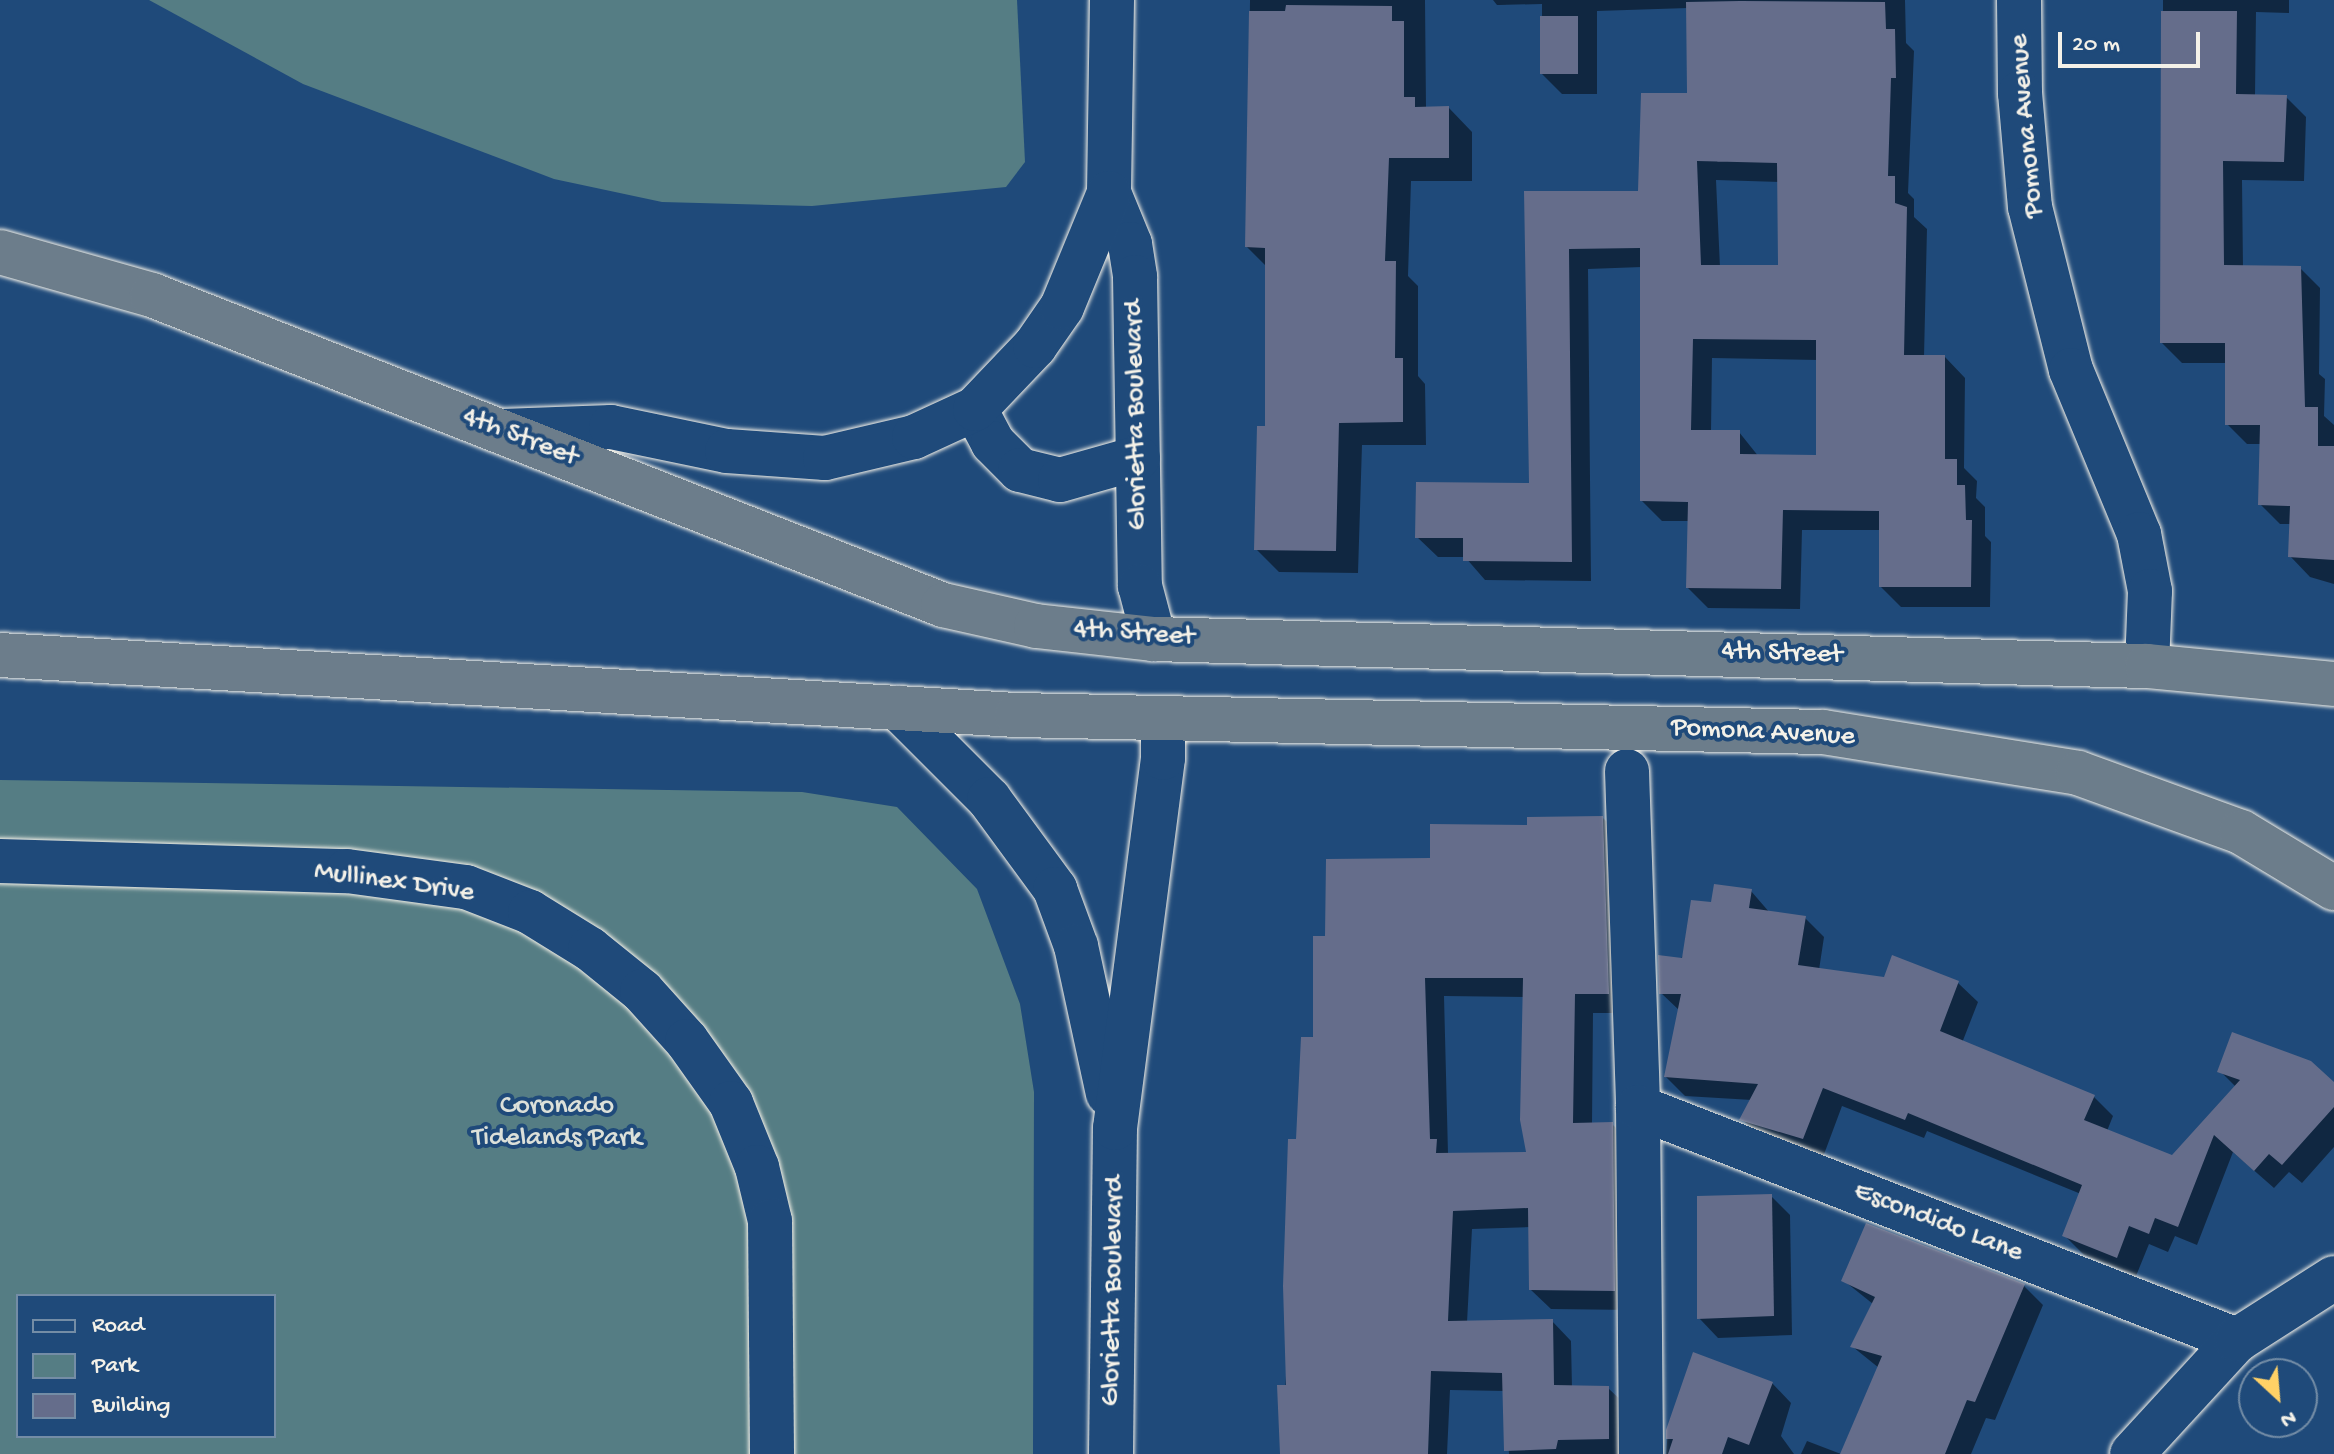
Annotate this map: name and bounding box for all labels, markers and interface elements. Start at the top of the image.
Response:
scale bar [2062,16,2204,66]
text: 20 m [2072,31,2120,60]
street label: Pomona Avenue [2003,33,2053,219]
street label: Glorietta Boulevard [1118,299,1156,531]
street label: 4th Street [457,401,583,475]
street label: 4th Street [1072,613,1196,655]
street label: 4th Street [1721,635,1843,673]
street label: Pomona Avenue [1670,711,1856,755]
street label: Mullinex Drive [312,855,476,911]
park label: Coronado Tidelands Park [472,1090,642,1156]
street label: Glorietta Boulevard [1095,1175,1133,1407]
street label: Escondido Lane [1849,1175,2027,1271]
legend [16,1294,276,1438]
text: Road [92,1312,144,1341]
text: Park [92,1352,138,1381]
north arrow [2238,1358,2318,1438]
text: Building [92,1392,170,1421]
text: N [2275,1403,2300,1433]

